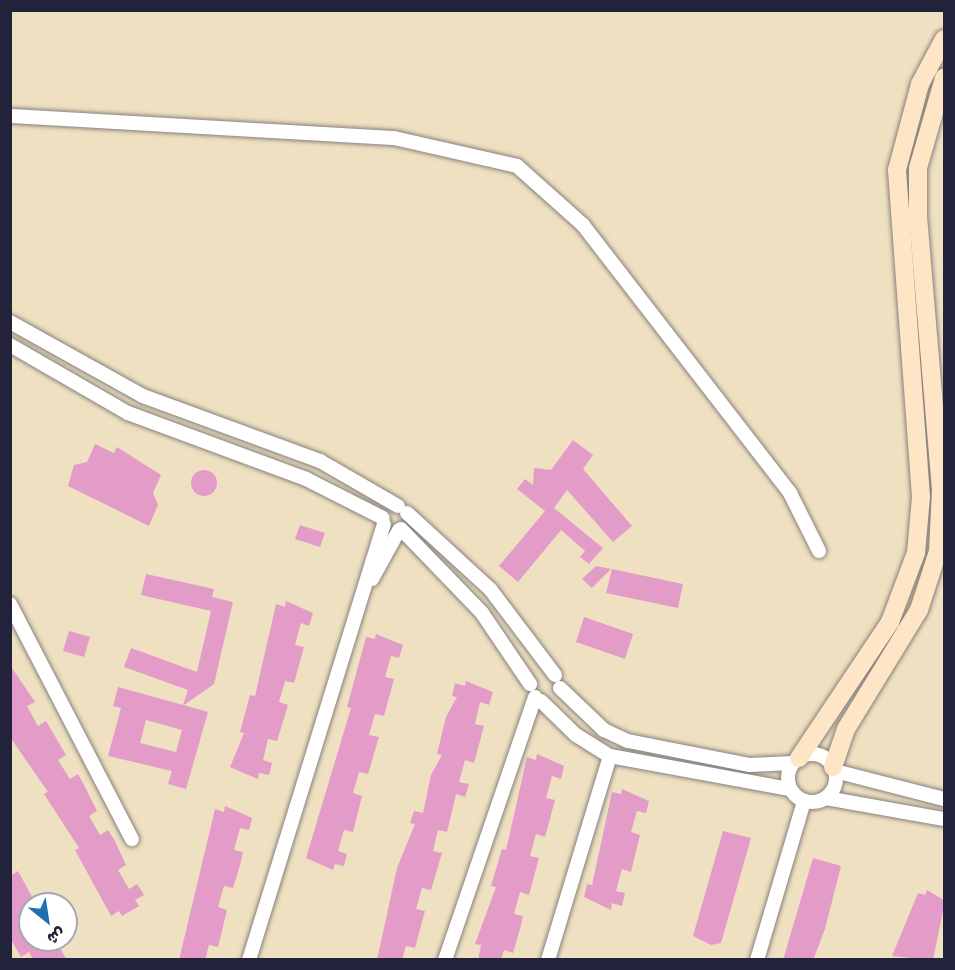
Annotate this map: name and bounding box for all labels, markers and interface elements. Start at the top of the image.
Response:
north arrow [18,892,78,952]
text: ش [44,924,69,949]

